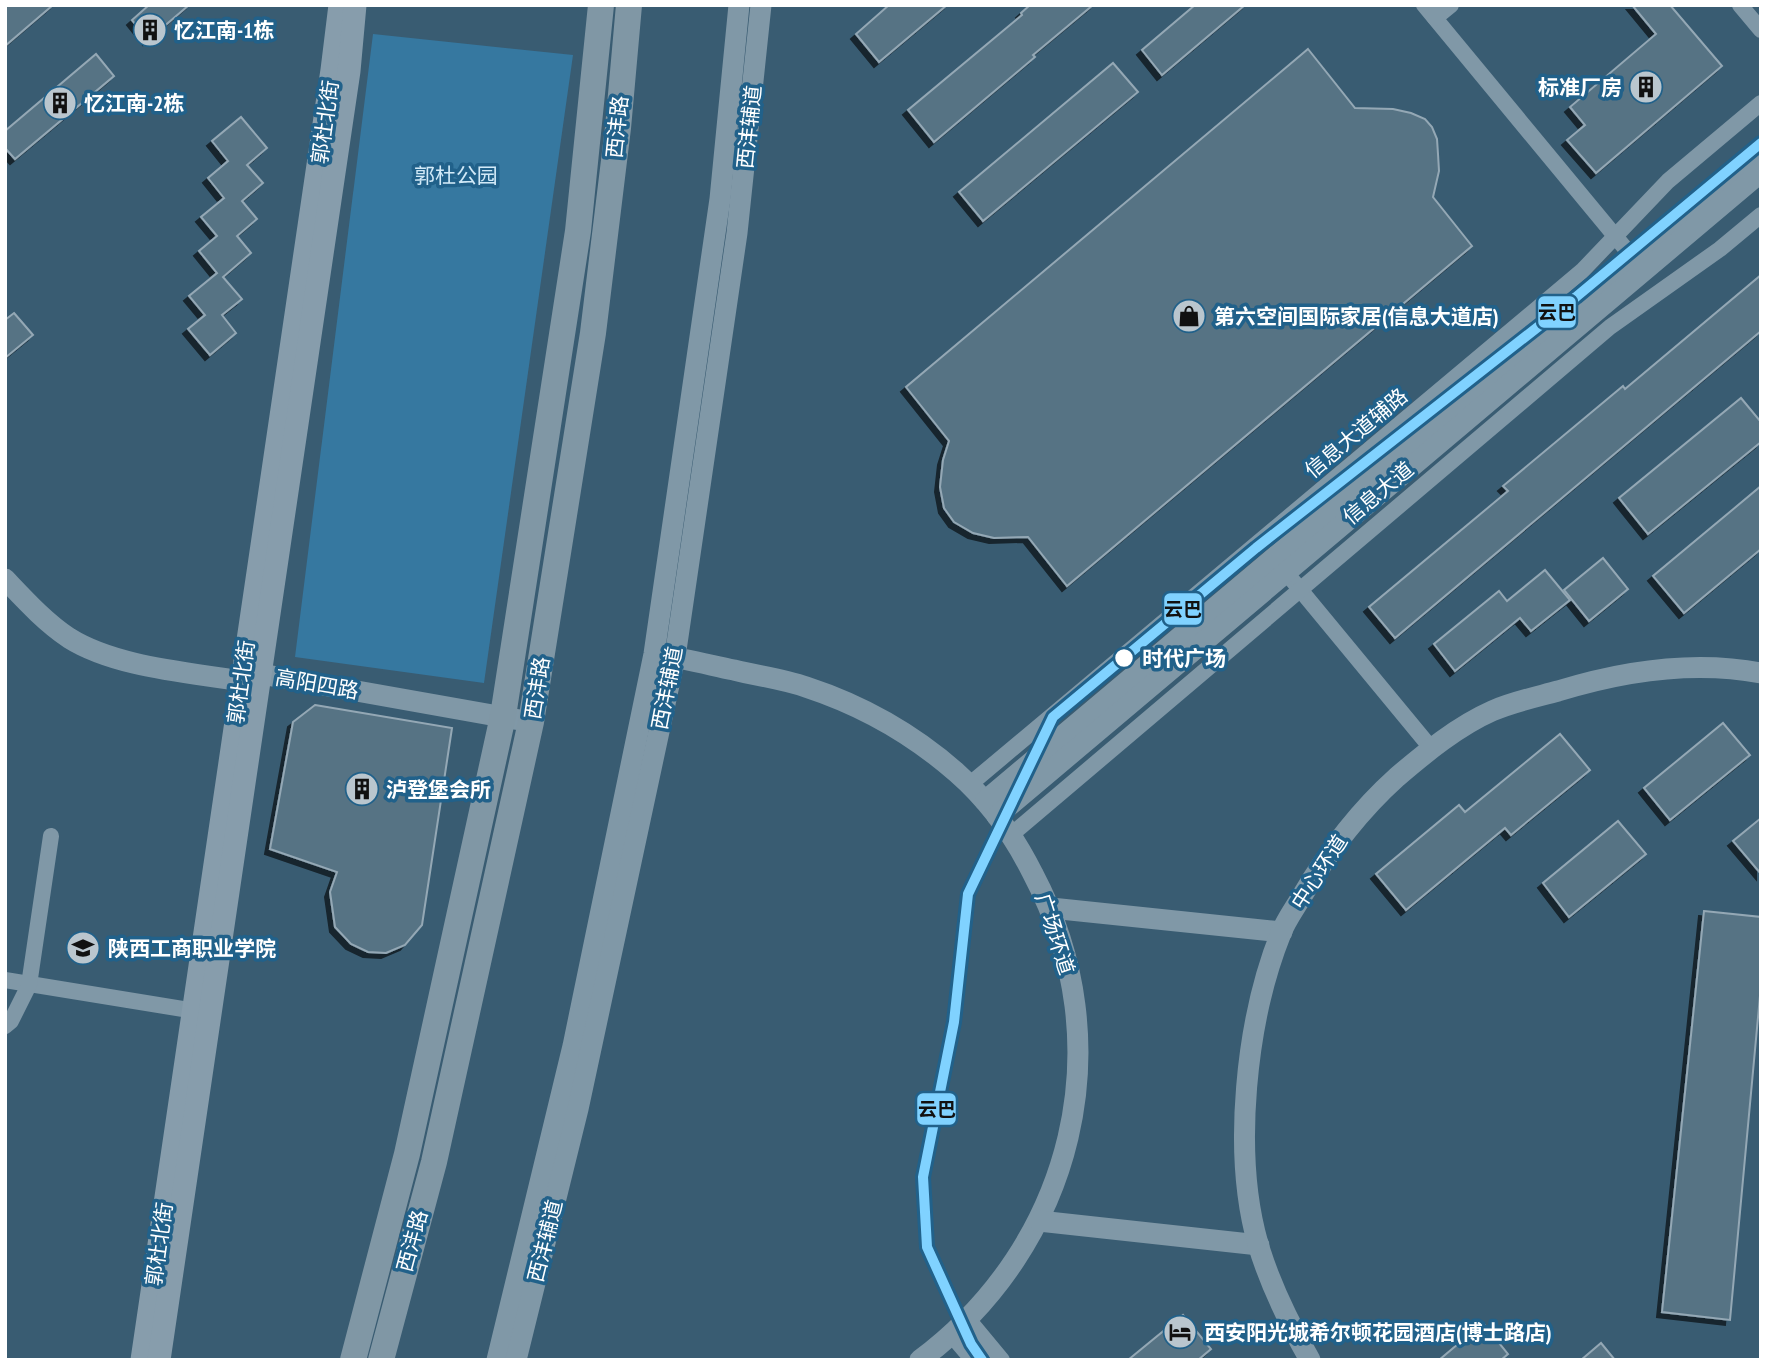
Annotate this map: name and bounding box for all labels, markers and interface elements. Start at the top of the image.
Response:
building icon: 忆江南-1栋 [131,11,169,49]
place label: 忆江南-1栋 [174,17,274,44]
building icon: 标准厂房 [1627,68,1665,106]
place label: 标准厂房 [1538,74,1622,101]
street label: 郭杜北街 [306,79,344,165]
building icon: 忆江南-2栋 [41,84,79,122]
street label: 西沣辅道 [731,84,767,170]
place label: 忆江南-2栋 [84,90,184,117]
street label: 西沣路 [600,94,634,160]
park label: 郭杜公园 [414,162,498,189]
line badge: 云巴 [1537,295,1577,329]
shop icon: 第六空间国际家居(信息大道店) [1170,297,1208,335]
text: 云巴 [1538,300,1576,324]
place label: 第六空间国际家居(信息大道店) [1214,303,1499,330]
street label: 信息大道辅路 [1299,382,1413,484]
street label: 信息大道 [1337,456,1419,530]
line badge: 云巴 [1163,592,1203,626]
text: 云巴 [1164,597,1202,621]
street label: 郭杜北街 [222,639,260,725]
street label: 西沣辅道 [646,644,688,732]
place label: 时代广场 [1142,645,1226,672]
marker: 时代广场 [1113,647,1135,669]
street label: 西沣路 [519,655,555,721]
street label: 高阳四路 [273,663,361,705]
building icon: 泸登堡会所 [343,770,381,808]
place label: 泸登堡会所 [386,776,491,803]
street label: 中心环道 [1285,829,1353,915]
street label: 广场环道 [1029,890,1081,978]
school or university icon: 陕西工商职业学院 [64,929,102,967]
place label: 陕西工商职业学院 [108,935,276,962]
line badge: 云巴 [916,1092,957,1126]
text: 云巴 [918,1097,956,1121]
street label: 西沣辅道 [522,1197,568,1285]
street label: 郭杜北街 [140,1201,178,1287]
street label: 西沣路 [391,1207,433,1275]
hotel icon: 西安阳光城希尔顿花园酒店(博士路店) [1161,1313,1199,1351]
place label: 西安阳光城希尔顿花园酒店(博士路店) [1204,1319,1552,1346]

